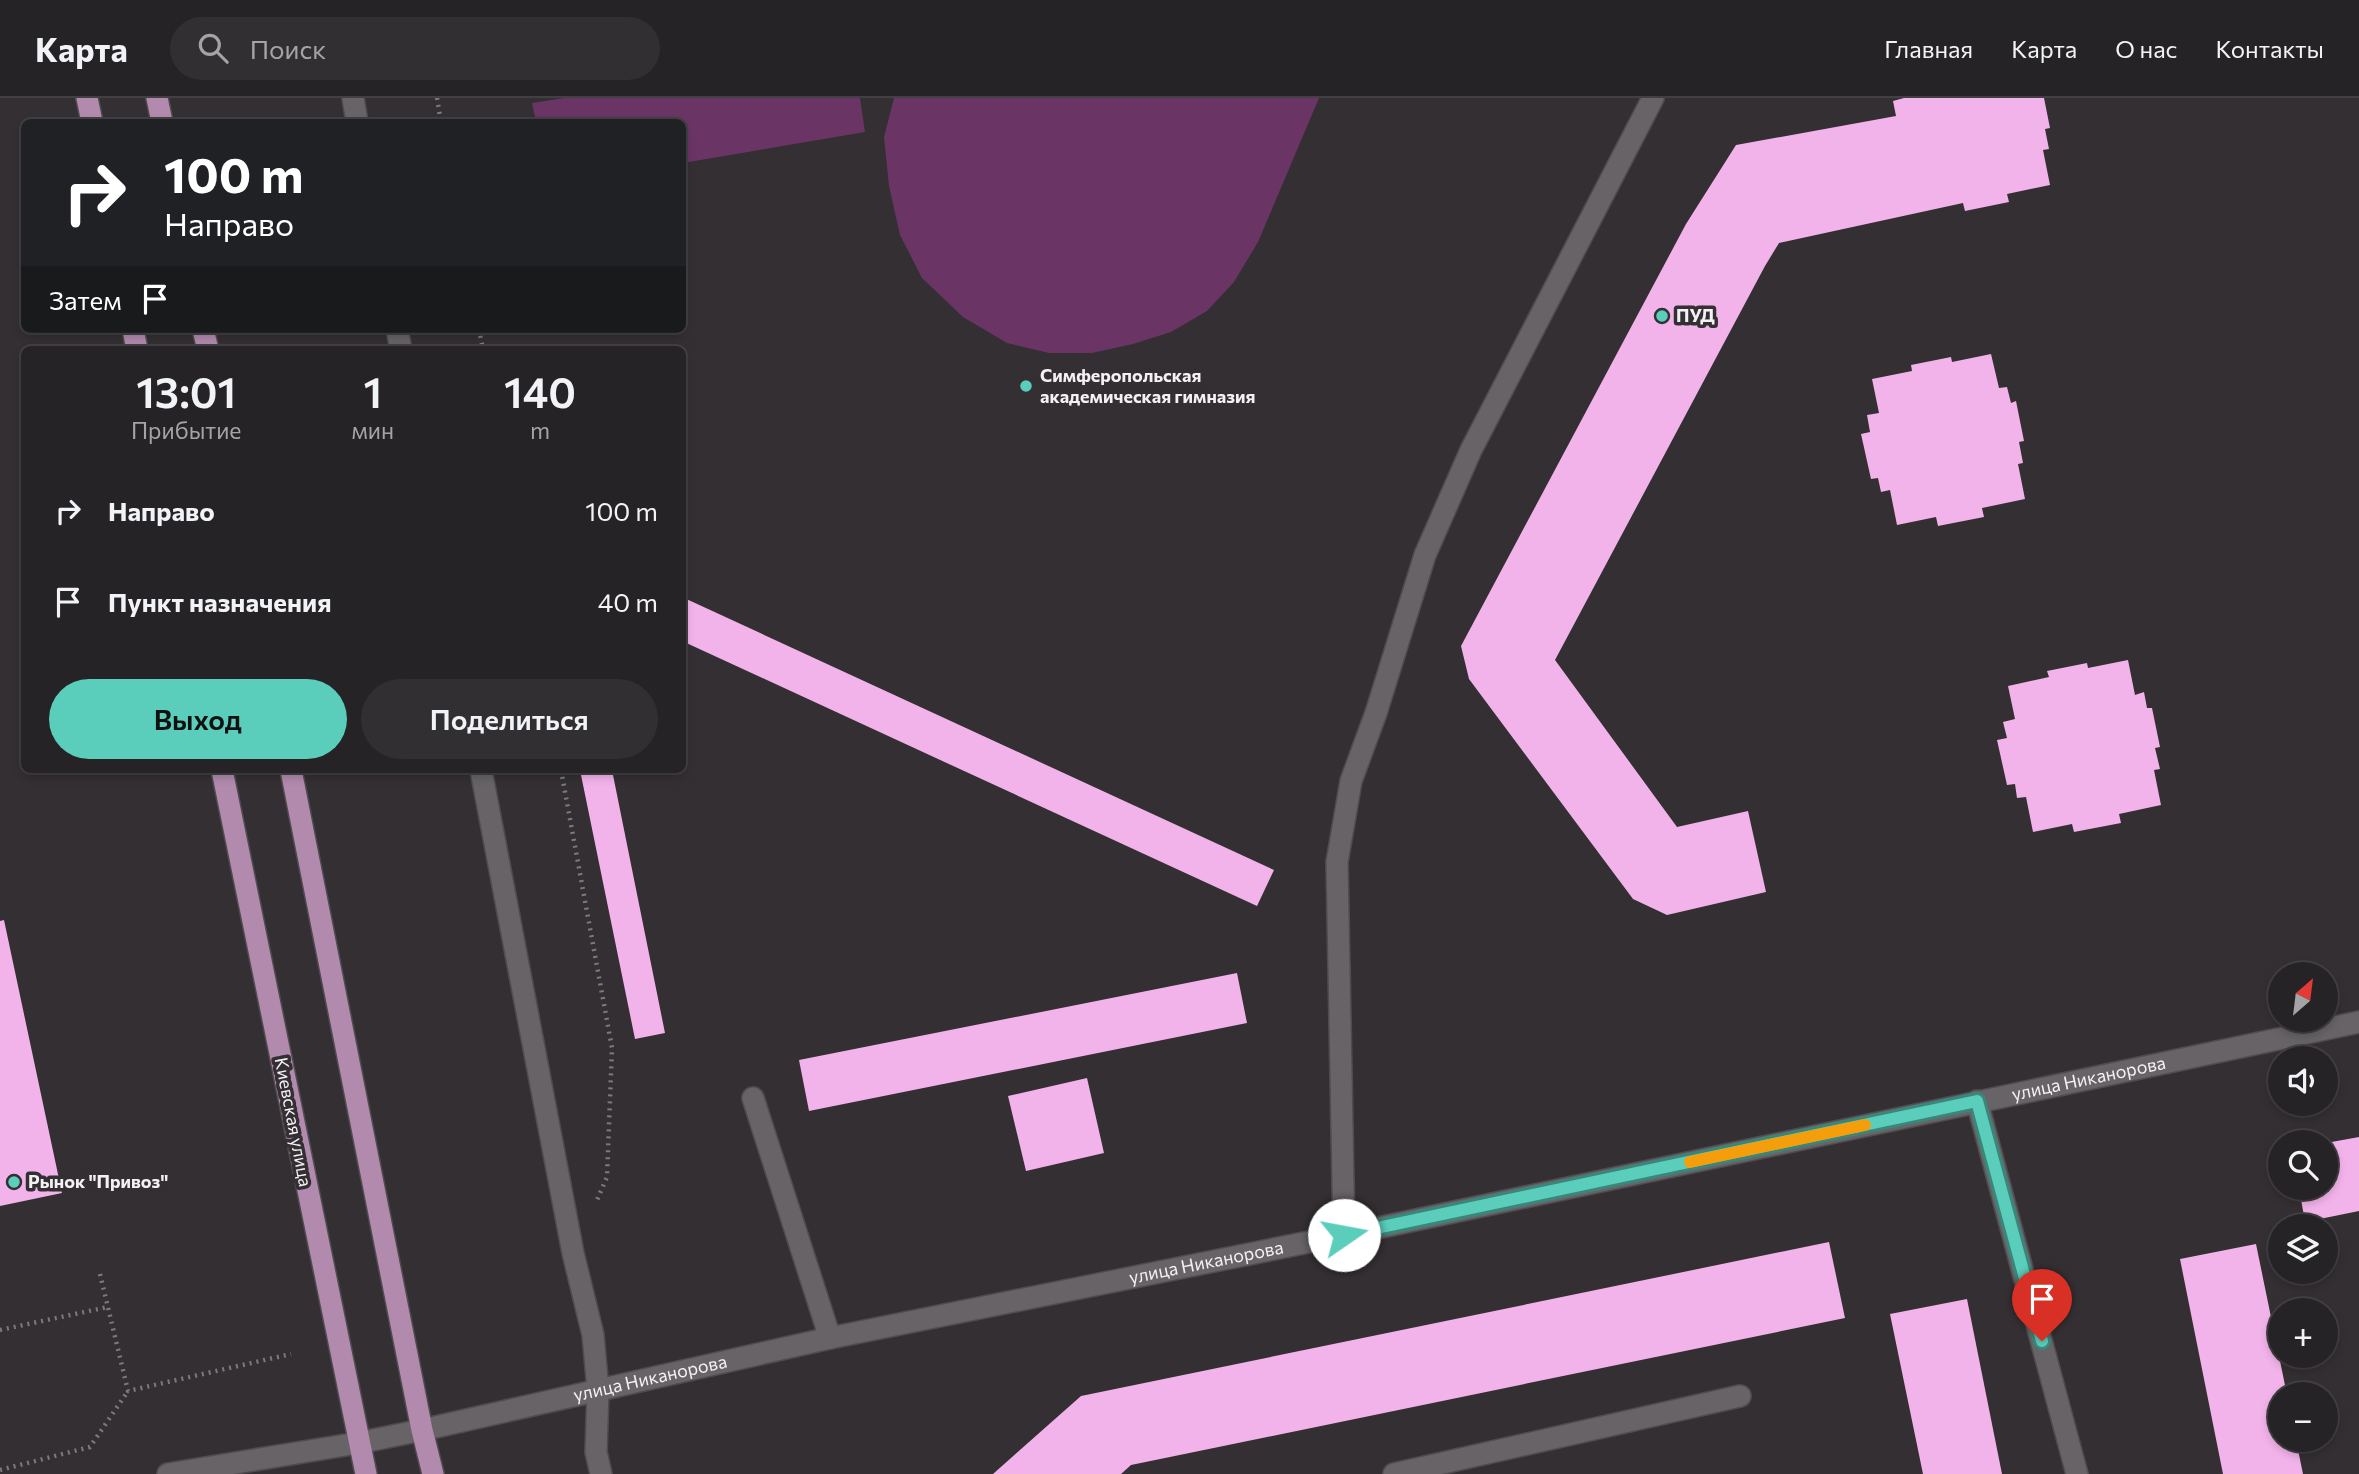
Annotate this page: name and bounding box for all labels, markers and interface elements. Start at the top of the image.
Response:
search box [170,17,660,80]
text: Карта [35,28,128,69]
icon: search [194,29,232,67]
text: Поиск [250,33,326,64]
text: Главная [1884,34,1973,63]
text: Карта [2011,34,2077,63]
text: О нас [2115,34,2177,63]
text: Контакты [2215,34,2324,63]
text: 100 m [164,143,303,203]
icon: right [49,147,140,238]
text: Направо [164,203,294,243]
icon: arrive [136,280,174,318]
text: Затем [49,284,122,315]
place label: ПУД [1676,304,1715,326]
marker: ПУД [1654,308,1670,324]
place label: Симферопольская академическая гимназия [1040,364,1255,407]
text: 13:01 [136,365,236,417]
text: 1 [363,365,382,417]
text: 140 [504,365,576,417]
marker: Симферопольская академическая гимназия [1018,378,1034,394]
text: Прибытие [131,416,242,444]
text: мин [351,416,394,444]
text: m [530,416,550,444]
icon: right [49,492,87,530]
text: Направо [108,495,215,526]
text: 100 m [585,495,658,526]
icon: arrive [49,583,87,621]
text: Пункт назначения [108,586,332,617]
text: 40 m [598,586,658,617]
button: Выход [49,679,347,759]
button: Поделиться [361,679,658,759]
north arrow [2268,962,2338,1032]
map controls [2268,962,2338,1452]
button: sound [2268,1046,2338,1116]
street label: улица Никанорова [2010,1051,2168,1105]
street label: Киевская улица [271,1055,317,1188]
button: search [2268,1130,2338,1200]
place label: Рынок "Привоз" [28,1170,168,1192]
marker: Рынок "Привоз" [6,1174,22,1190]
position arrow [1307,1198,1381,1272]
button: layers [2268,1214,2338,1284]
street label: улица Никанорова [1127,1235,1285,1288]
pin [2012,1269,2072,1341]
icon: arrive [2023,1280,2061,1318]
button: + [2268,1298,2338,1368]
street label: улица Никанорова [571,1350,729,1406]
button: − [2268,1382,2338,1452]

